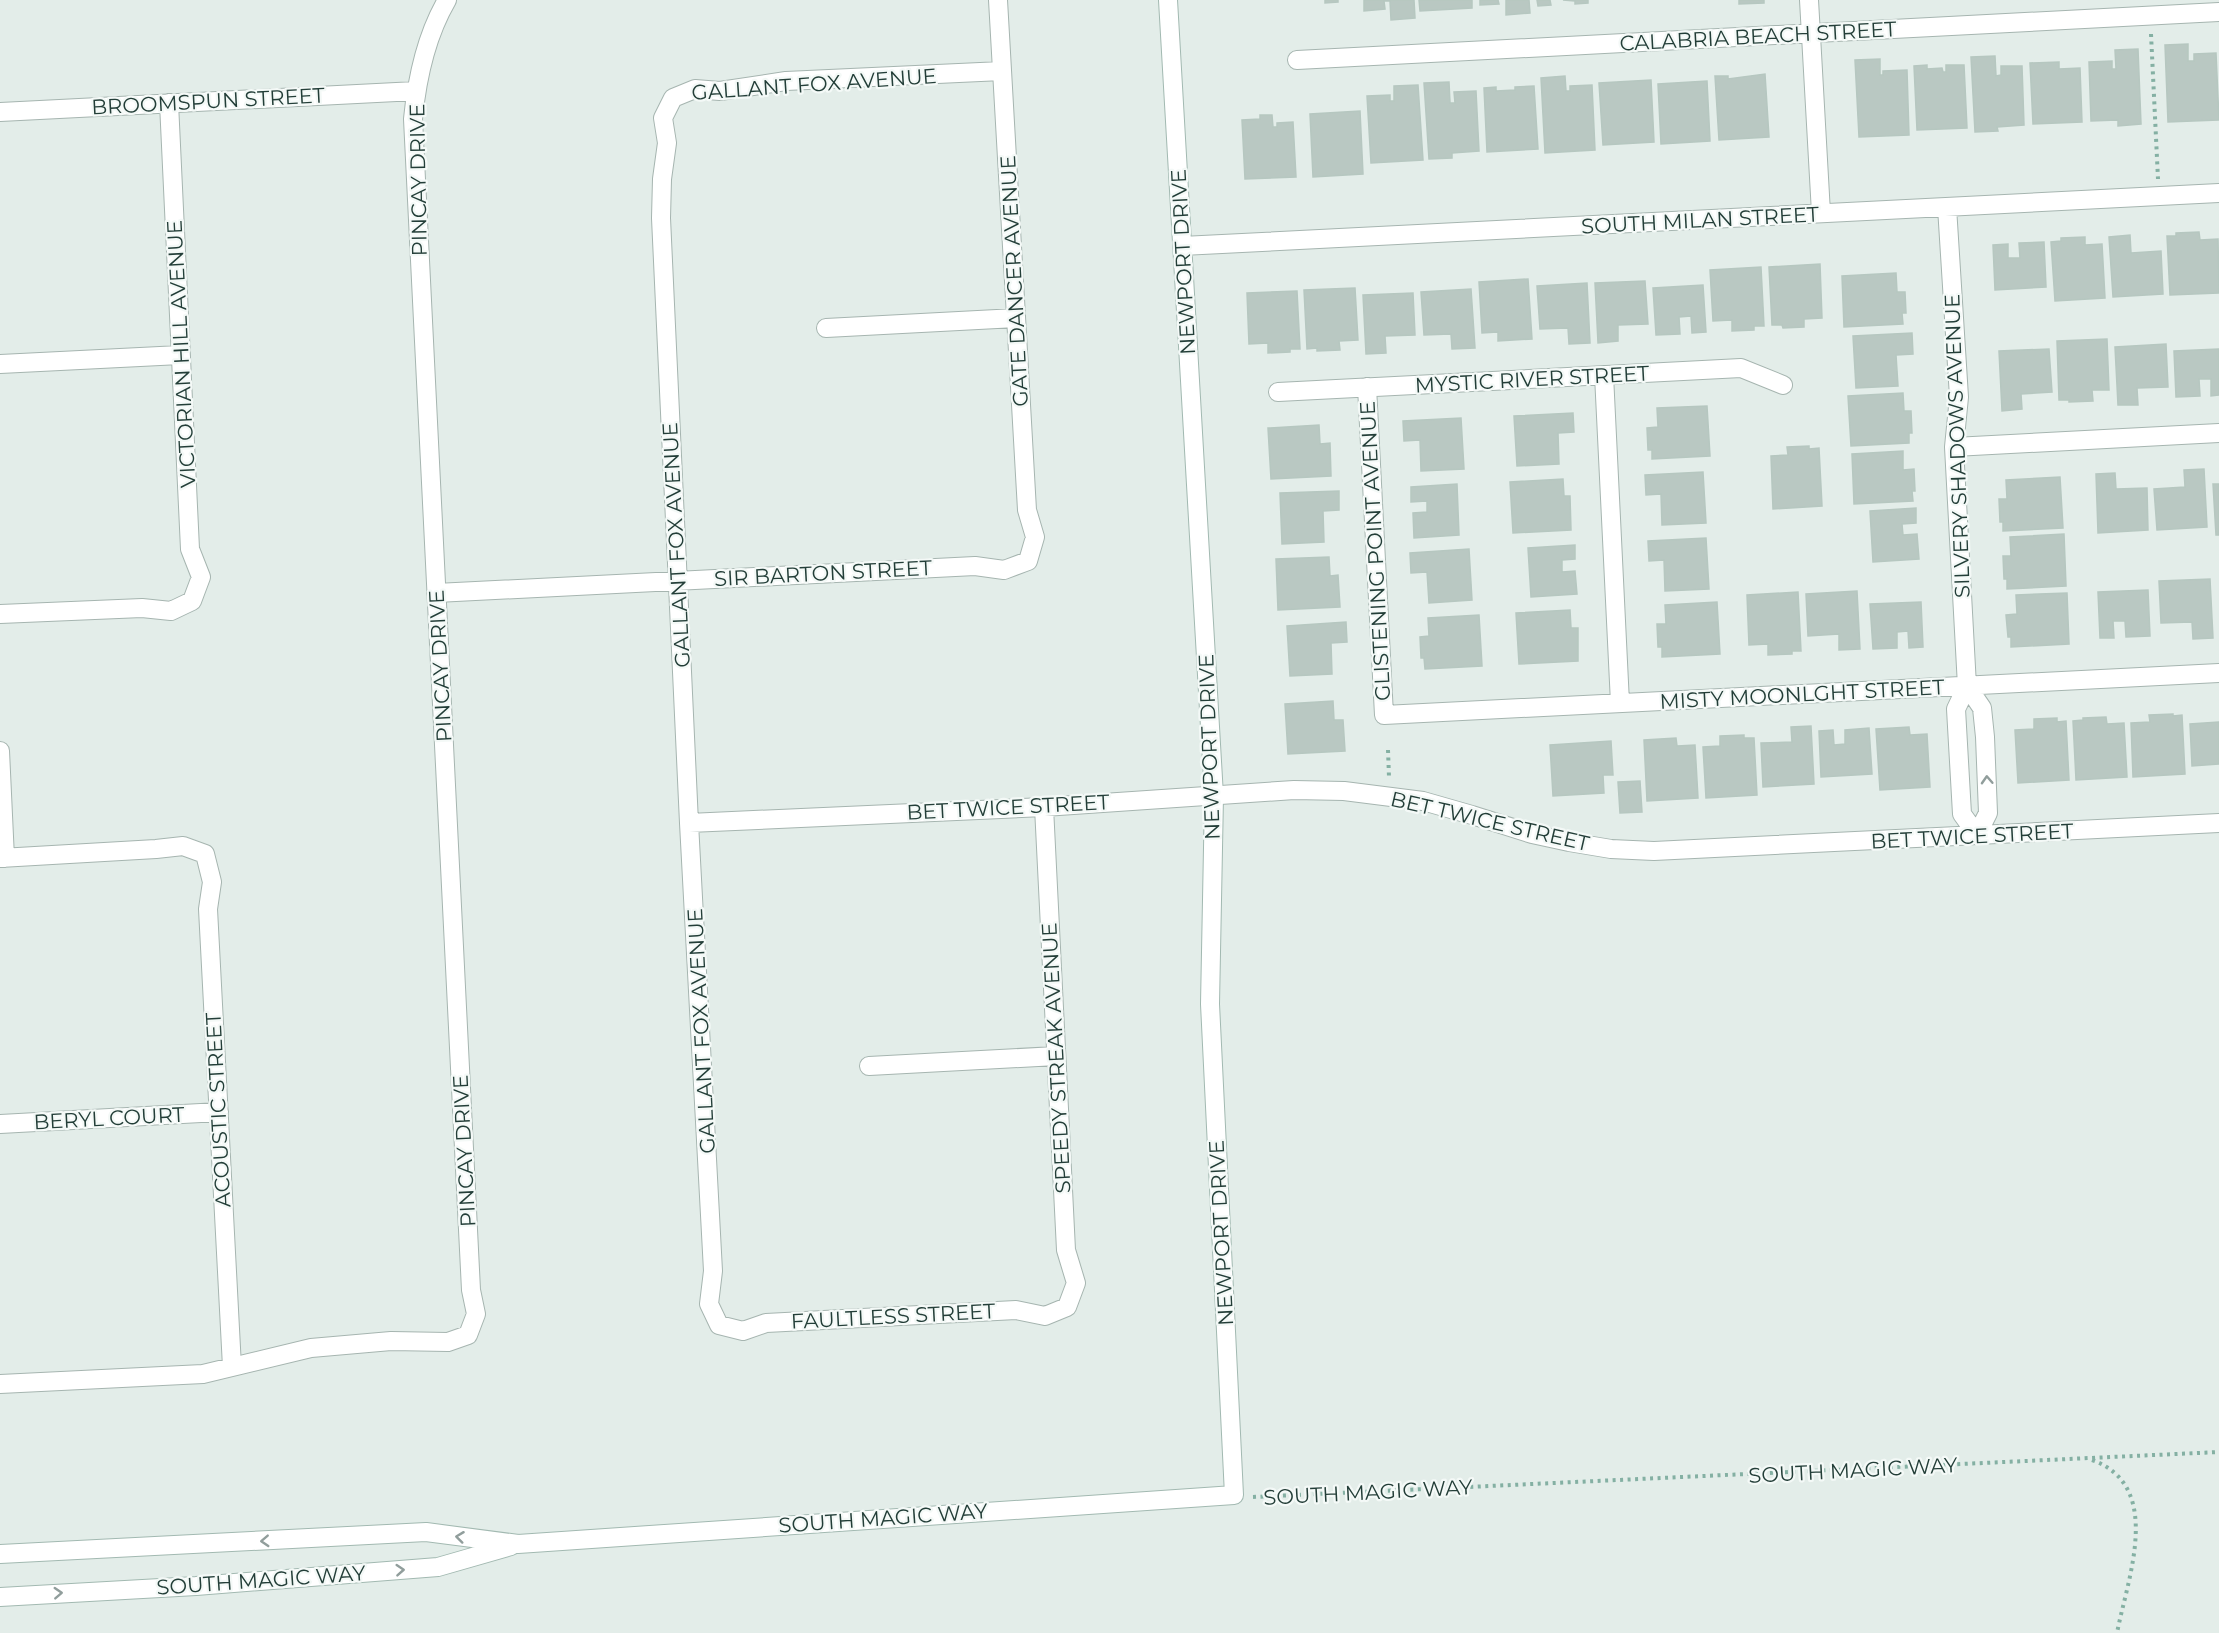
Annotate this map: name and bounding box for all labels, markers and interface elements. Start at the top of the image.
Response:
street label: CALABRIA BEACH STREET [1619,16,1897,56]
street label: GALLANT FOX AVENUE [691,63,937,105]
street label: BROOMSPUN STREET [91,82,325,120]
street label: PINCAY DRIVE [404,103,432,257]
street label: GATE DANCER AVENUE [995,155,1033,407]
street label: NEWPORT DRIVE [1166,168,1200,356]
street label: SOUTH MILAN STREET [1581,201,1819,239]
street label: VICTORIAN HILL AVENUE [162,220,200,488]
street label: SILVERY SHADOWS AVENUE [1939,294,1975,598]
street label: MYSTIC RIVER STREET [1414,360,1650,398]
street label: GLISTENING POINT AVENUE [1355,401,1395,701]
street label: GALLANT FOX AVENUE [657,422,695,668]
street label: SIR BARTON STREET [714,555,932,591]
street label: PINCAY DRIVE [424,589,456,743]
street label: NEWPORT DRIVE [1193,654,1225,840]
street label: MISTY MOONLGHT STREET [1659,674,1945,714]
one-way arrow [1980,775,1993,784]
street label: BET TWICE STREET [1388,786,1592,856]
street label: BET TWICE STREET [906,789,1110,825]
street label: BET TWICE STREET [1870,818,2074,854]
street label: GALLANT FOX AVENUE [682,908,720,1154]
street label: SPEEDY STREAK AVENUE [1036,922,1076,1194]
street label: ACOUSTIC STREET [200,1012,236,1208]
street label: PINCAY DRIVE [448,1074,480,1228]
street label: BERYL COURT [33,1102,185,1134]
street label: NEWPORT DRIVE [1204,1139,1238,1327]
street label: FAULTLESS STREET [790,1298,996,1334]
street label: SOUTH MAGIC WAY [1748,1452,1959,1488]
street label: SOUTH MAGIC WAY [1263,1474,1474,1510]
street label: SOUTH MAGIC WAY [778,1498,989,1538]
one-way arrow [455,1531,465,1543]
one-way arrow [261,1534,270,1547]
street label: SOUTH MAGIC WAY [156,1560,367,1600]
one-way arrow [395,1564,404,1577]
one-way arrow [54,1587,63,1600]

